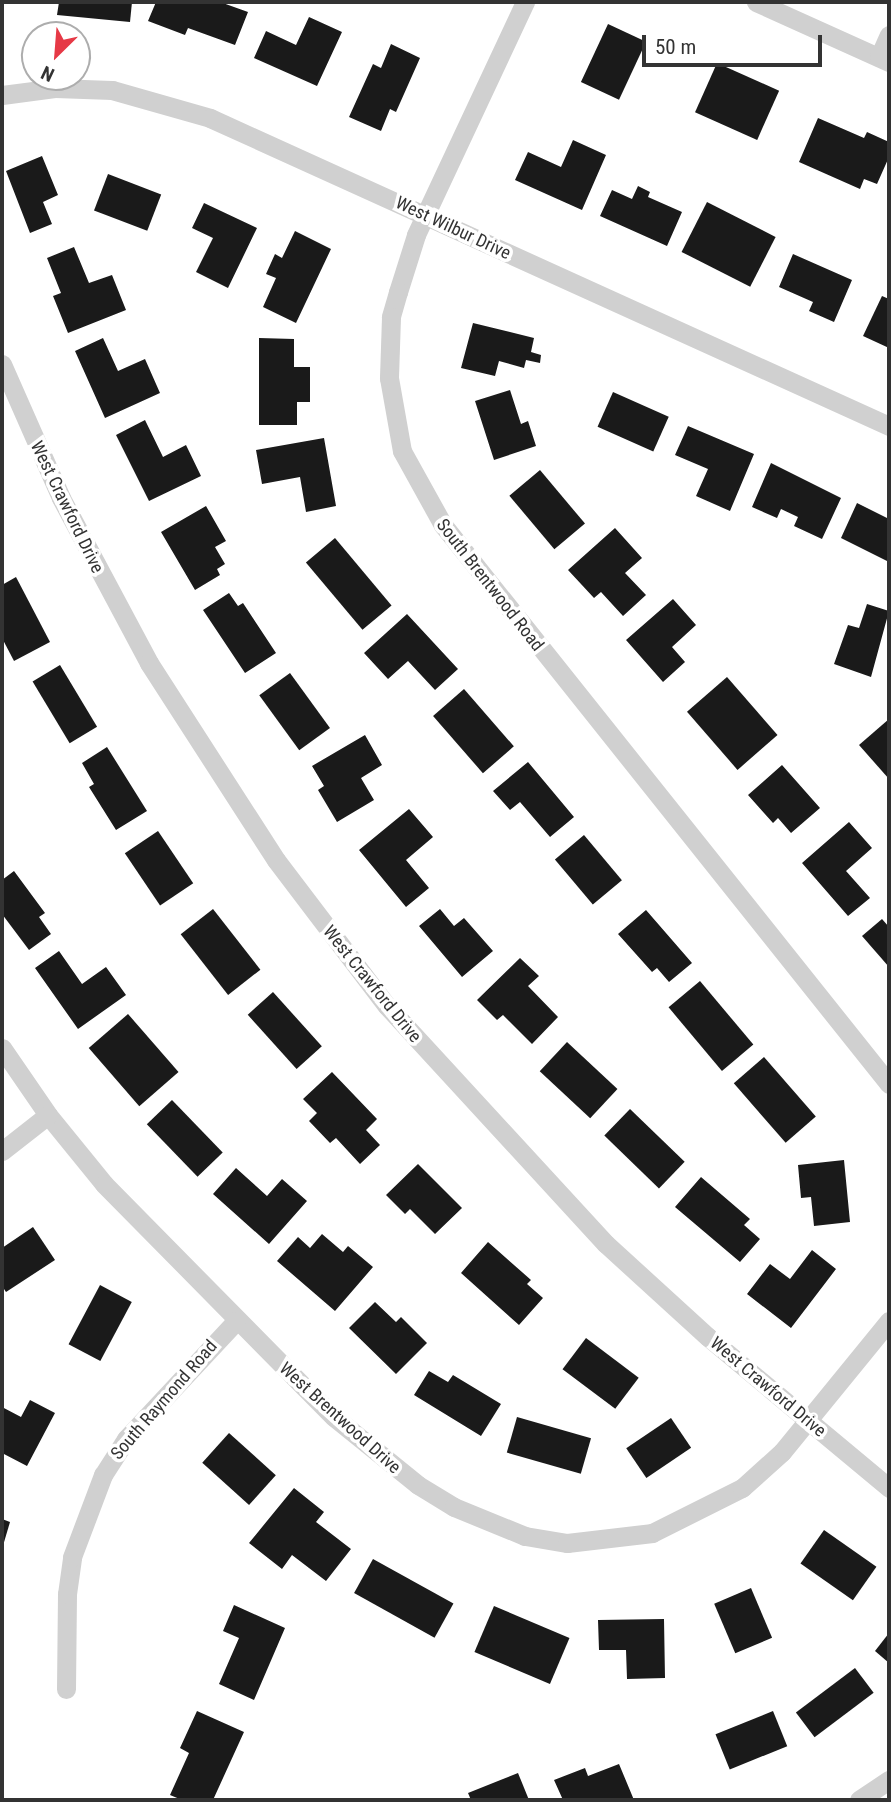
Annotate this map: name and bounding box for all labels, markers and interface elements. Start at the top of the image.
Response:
north arrow [21,21,91,91]
scale bar [646,21,826,65]
text: 50 m [655,35,696,59]
text: N [38,61,58,87]
street label: West Wilbur Drive [392,192,514,264]
street label: West Crawford Drive [26,437,108,577]
street label: South Brentwood Road [432,515,548,655]
street label: West Crawford Drive [318,921,426,1047]
street label: West Crawford Drive [706,1332,830,1442]
street label: South Raymond Road [106,1336,222,1464]
street label: West Brentwood Drive [275,1358,405,1478]

